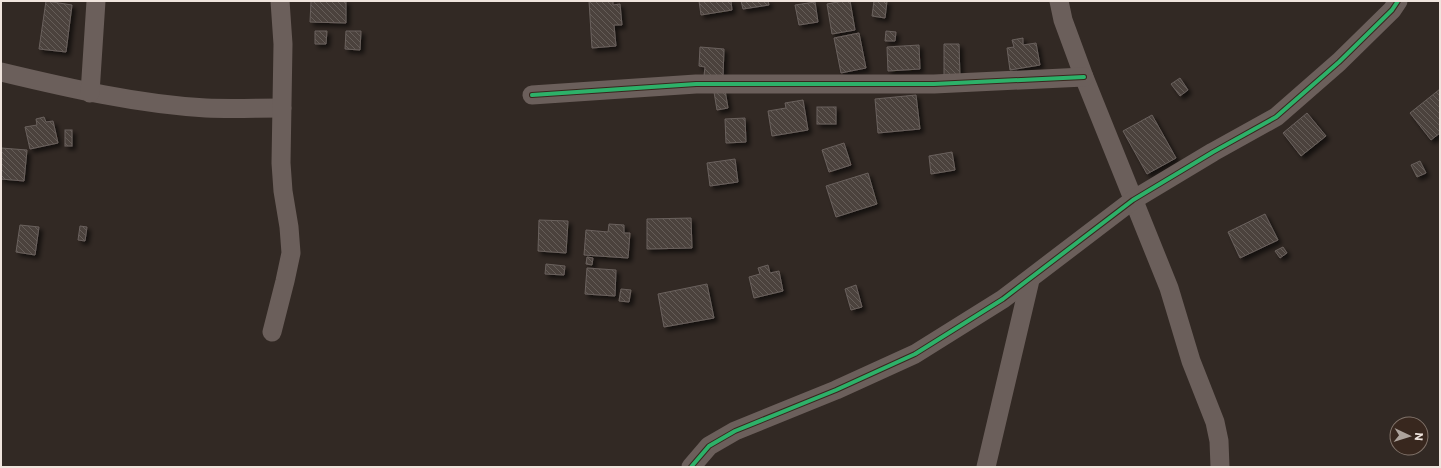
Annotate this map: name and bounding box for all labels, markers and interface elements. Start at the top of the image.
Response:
north arrow [1389,416,1429,456]
text: N [1413,432,1426,441]

